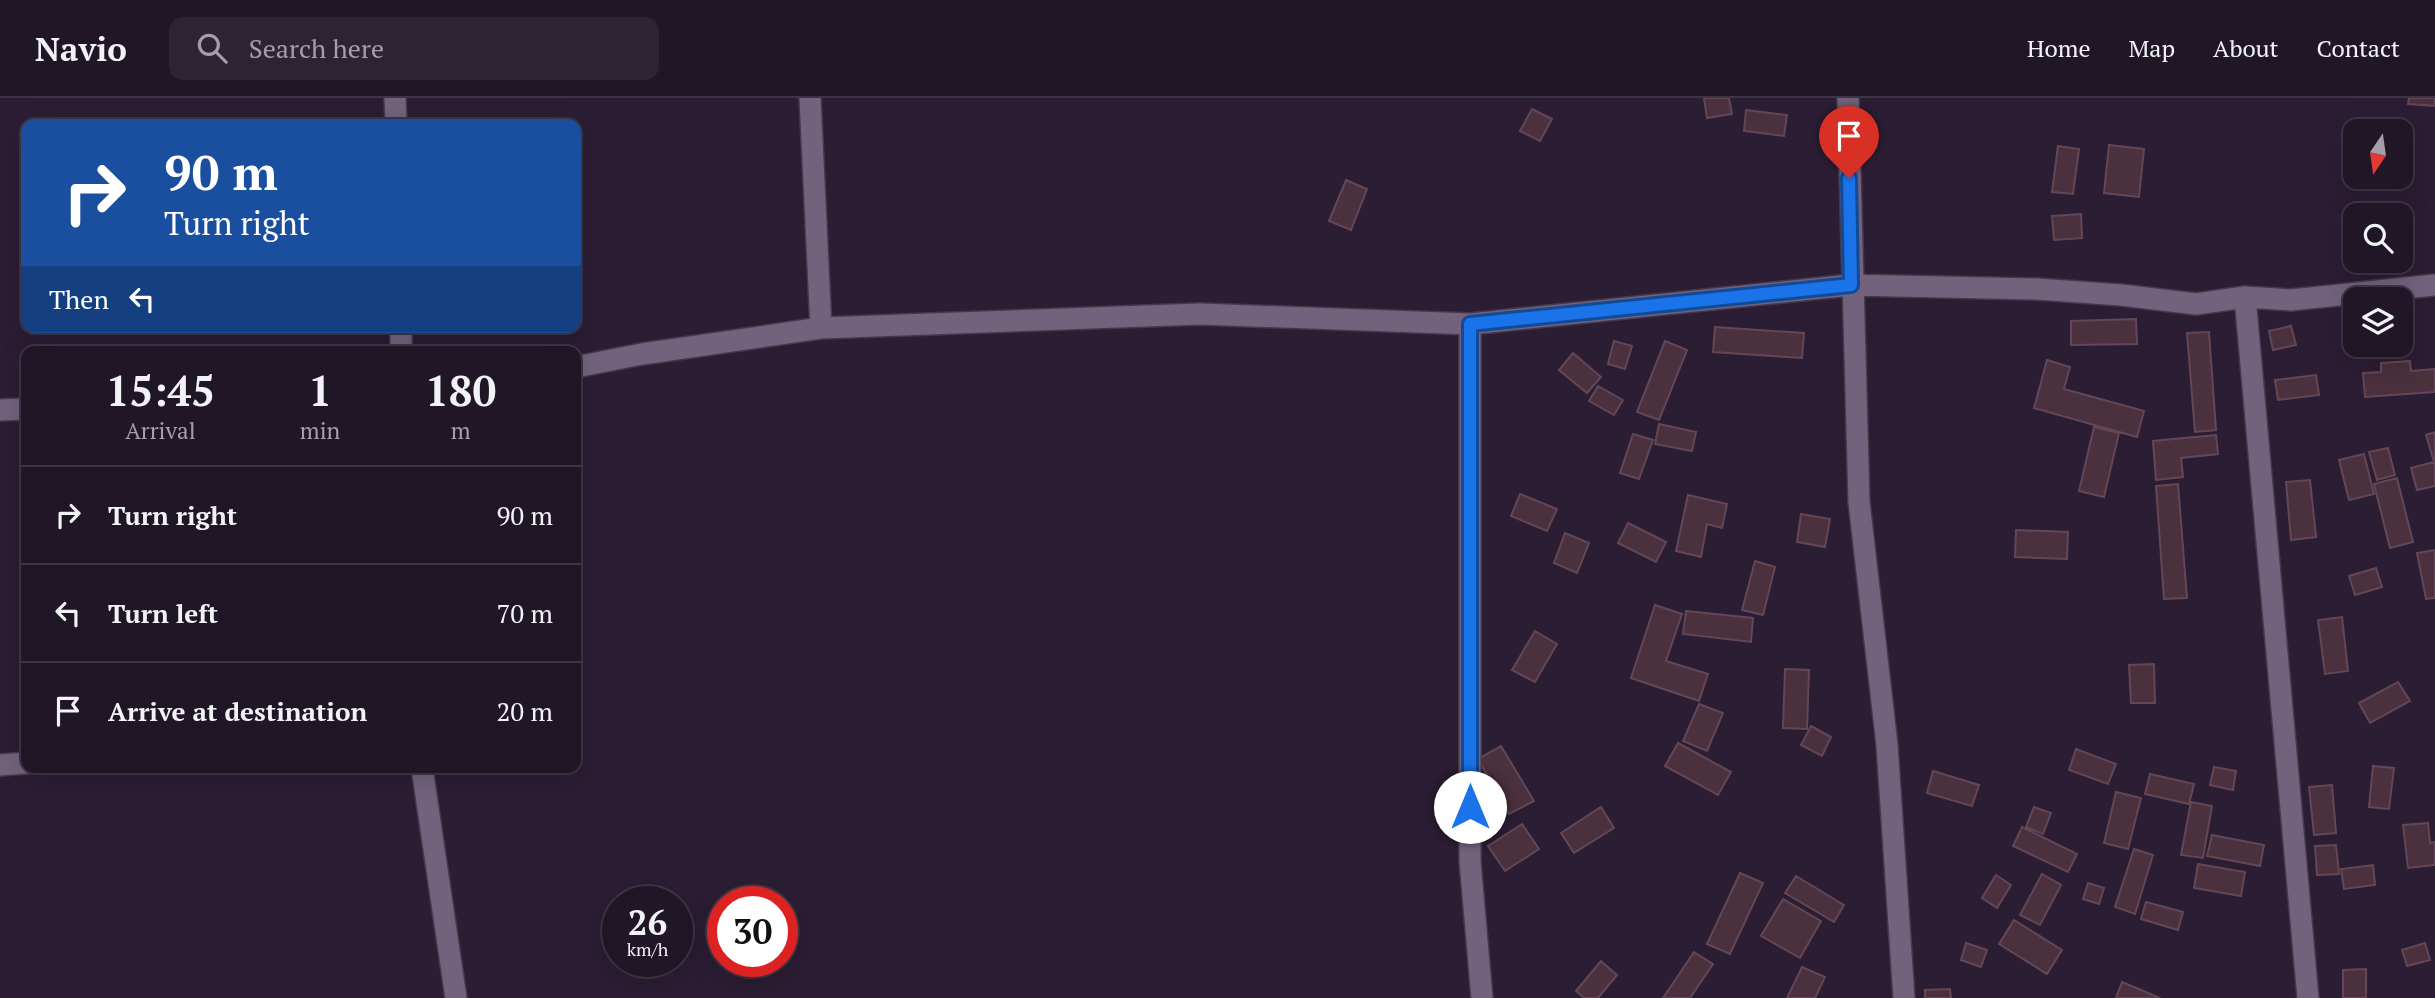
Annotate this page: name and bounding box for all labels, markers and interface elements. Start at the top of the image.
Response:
search box [169,17,659,80]
text: Navio [35,27,127,70]
icon: search [193,29,231,67]
text: Search here [249,31,384,65]
text: Home [2027,32,2091,64]
text: Map [2129,32,2175,64]
text: About [2213,32,2279,64]
text: Contact [2317,32,2400,64]
pin [1819,106,1879,178]
icon: arrive [1830,117,1868,155]
north arrow [2343,119,2413,189]
map controls [2343,119,2413,357]
text: 90 m [164,139,278,204]
icon: right [49,147,140,238]
text: Turn right [164,202,310,244]
button: search [2343,203,2413,273]
icon: left [123,280,161,318]
text: Then [49,282,109,316]
button: layers [2343,287,2413,357]
text: 15:45 [106,362,215,418]
text: 1 [308,362,332,418]
text: 180 [425,362,496,418]
text: Arrival [125,415,196,446]
text: min [300,415,340,446]
text: m [451,415,471,446]
icon: right [49,496,87,534]
text: Turn right [108,498,237,532]
text: 90 m [497,498,553,532]
icon: left [49,594,87,632]
text: Turn left [108,596,218,630]
text: 70 m [497,596,553,630]
icon: arrive [49,692,87,730]
text: Arrive at destination [108,694,367,728]
text: 20 m [497,694,553,728]
position arrow [1433,770,1507,844]
speed limit sign: 30 [707,886,798,977]
text: 26 [628,899,667,945]
text: km/h [627,937,668,961]

